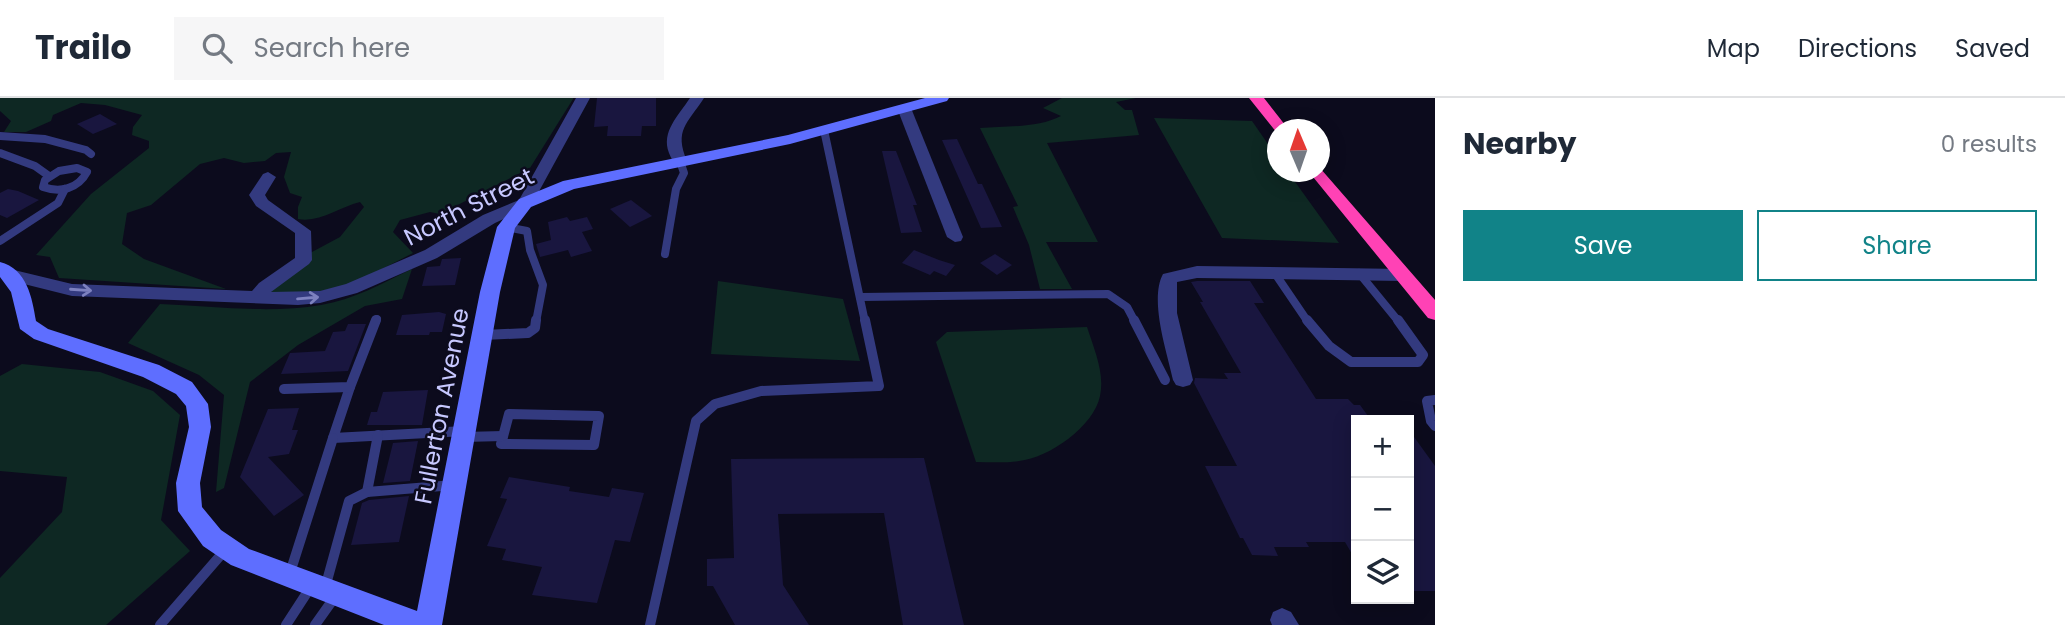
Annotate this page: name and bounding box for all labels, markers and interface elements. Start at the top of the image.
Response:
search box [174,17,664,80]
text: Trailo [35,24,132,71]
icon: search [198,29,236,67]
text: Search here [254,30,410,66]
text: Map [1707,32,1760,65]
text: Directions [1798,32,1917,65]
text: Saved [1955,32,2030,65]
north arrow [1267,119,1330,182]
text: Nearby [1463,122,1577,165]
text: 0 results [1941,128,2037,160]
street label: North Street [398,160,540,253]
button: Save [1463,210,1743,281]
button: Share [1757,210,2037,281]
one-way arrow [69,284,92,297]
one-way arrow [296,291,319,304]
street label: Fullerton Avenue [406,305,477,507]
map controls [1351,415,1414,604]
button: + [1351,415,1414,478]
button: − [1351,478,1414,541]
button: layers [1351,541,1414,604]

